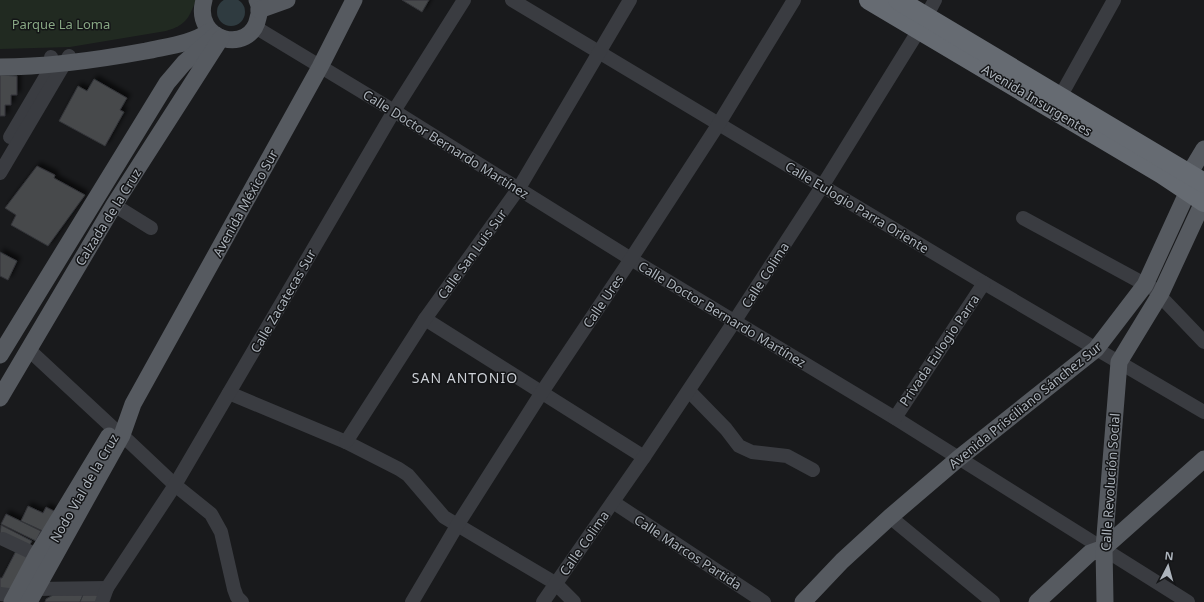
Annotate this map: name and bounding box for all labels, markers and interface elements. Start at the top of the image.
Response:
park label: Parque La Loma [12,15,110,33]
street label: Avenida Insurgentes [978,60,1096,140]
street label: Calle Doctor Bernardo Martínez [360,85,532,203]
street label: Avenida México Sur [208,146,282,260]
street label: Calle Eulogio Parra Oriente [782,157,932,257]
street label: Calzada de la Cruz [71,165,145,269]
street label: Calle San Luis Sur [433,205,511,303]
street label: Calle Colima [737,239,793,311]
street label: Calle Zacatecas Sur [246,245,320,356]
street label: Calle Doctor Bernardo Martínez [635,257,809,371]
street label: Calle Ures [578,271,628,331]
street label: Privada Eulogio Parra [895,291,983,409]
street label: Avenida Prisciliano Sánchez Sur [945,337,1106,472]
district label: SAN ANTONIO [412,368,518,387]
street label: Calle Revolución Social [1096,413,1124,551]
street label: Nodo Vial de la Cruz [46,430,122,546]
street label: Calle Colima [555,507,613,579]
street label: Calle Marcos Partida [631,510,745,594]
north arrow [1148,546,1188,586]
text: N [1164,548,1174,563]

